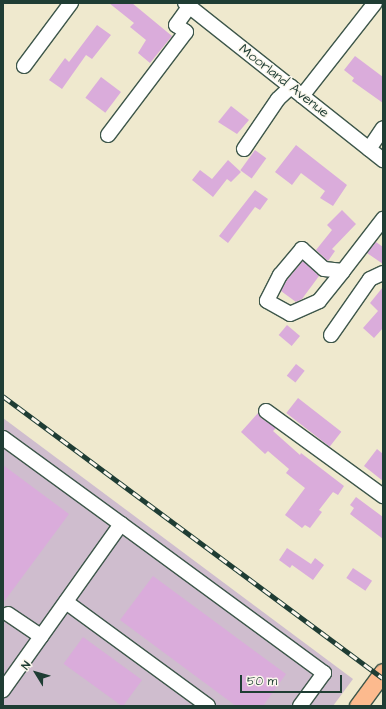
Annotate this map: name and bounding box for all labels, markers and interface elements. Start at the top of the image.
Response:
street label: Moorland Avenue [236,41,332,121]
north arrow [16,653,56,693]
text: N [18,658,34,673]
scale bar [242,667,344,693]
text: 50 m [247,673,277,690]

